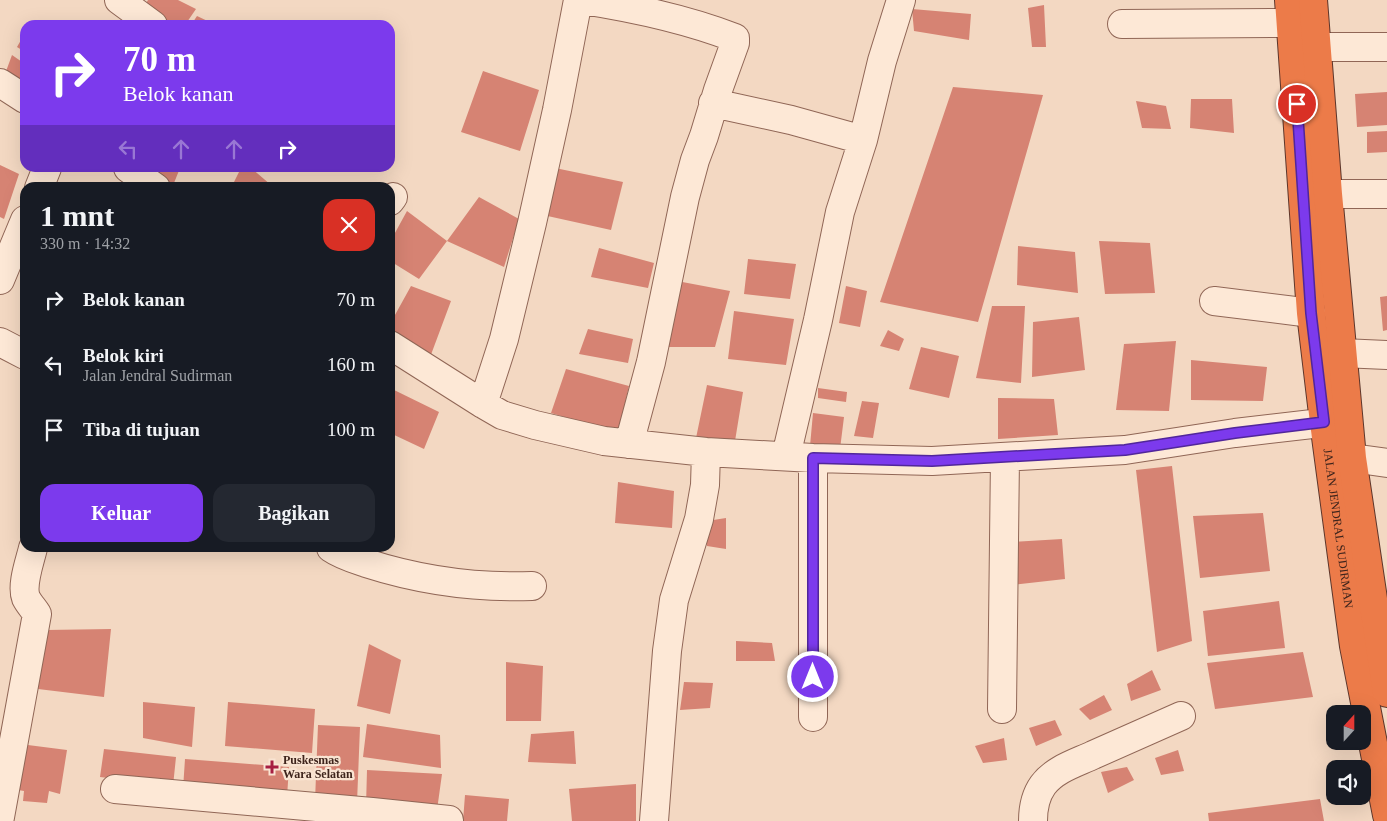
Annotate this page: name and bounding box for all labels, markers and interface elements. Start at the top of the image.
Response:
icon: right [40,40,105,105]
text: 70 m [123,40,196,79]
text: Belok kanan [123,81,234,106]
pin [1276,83,1318,125]
icon: arrive [1283,90,1311,118]
icon: left [114,135,142,163]
icon: ahead [167,135,195,163]
icon: ahead [220,135,248,163]
icon: right [273,135,301,163]
text: 1 mnt [40,199,114,232]
button: close [323,199,375,251]
text: 330 m · 14:32 [40,235,130,252]
icon: right [40,286,68,314]
text: Belok kanan [83,289,185,310]
text: 70 m [336,289,375,310]
text: Belok kiri [83,345,164,366]
icon: left [40,351,68,379]
text: 160 m [327,354,375,375]
text: Jalan Jendral Sudirman [83,367,232,384]
icon: arrive [40,416,68,444]
text: Tiba di tujuan [83,419,200,440]
text: 100 m [327,419,375,440]
street label: JALAN JENDRAL SUDIRMAN [1321,448,1356,610]
button: Keluar [40,484,203,542]
button: Bagikan [213,484,375,542]
position arrow [786,650,838,702]
north arrow [1326,705,1371,750]
map controls [1326,705,1371,805]
place label: Puskesmas Wara Selatan [283,753,353,781]
marker: Puskesmas Wara Selatan [265,760,279,774]
button: sound [1326,760,1371,805]

